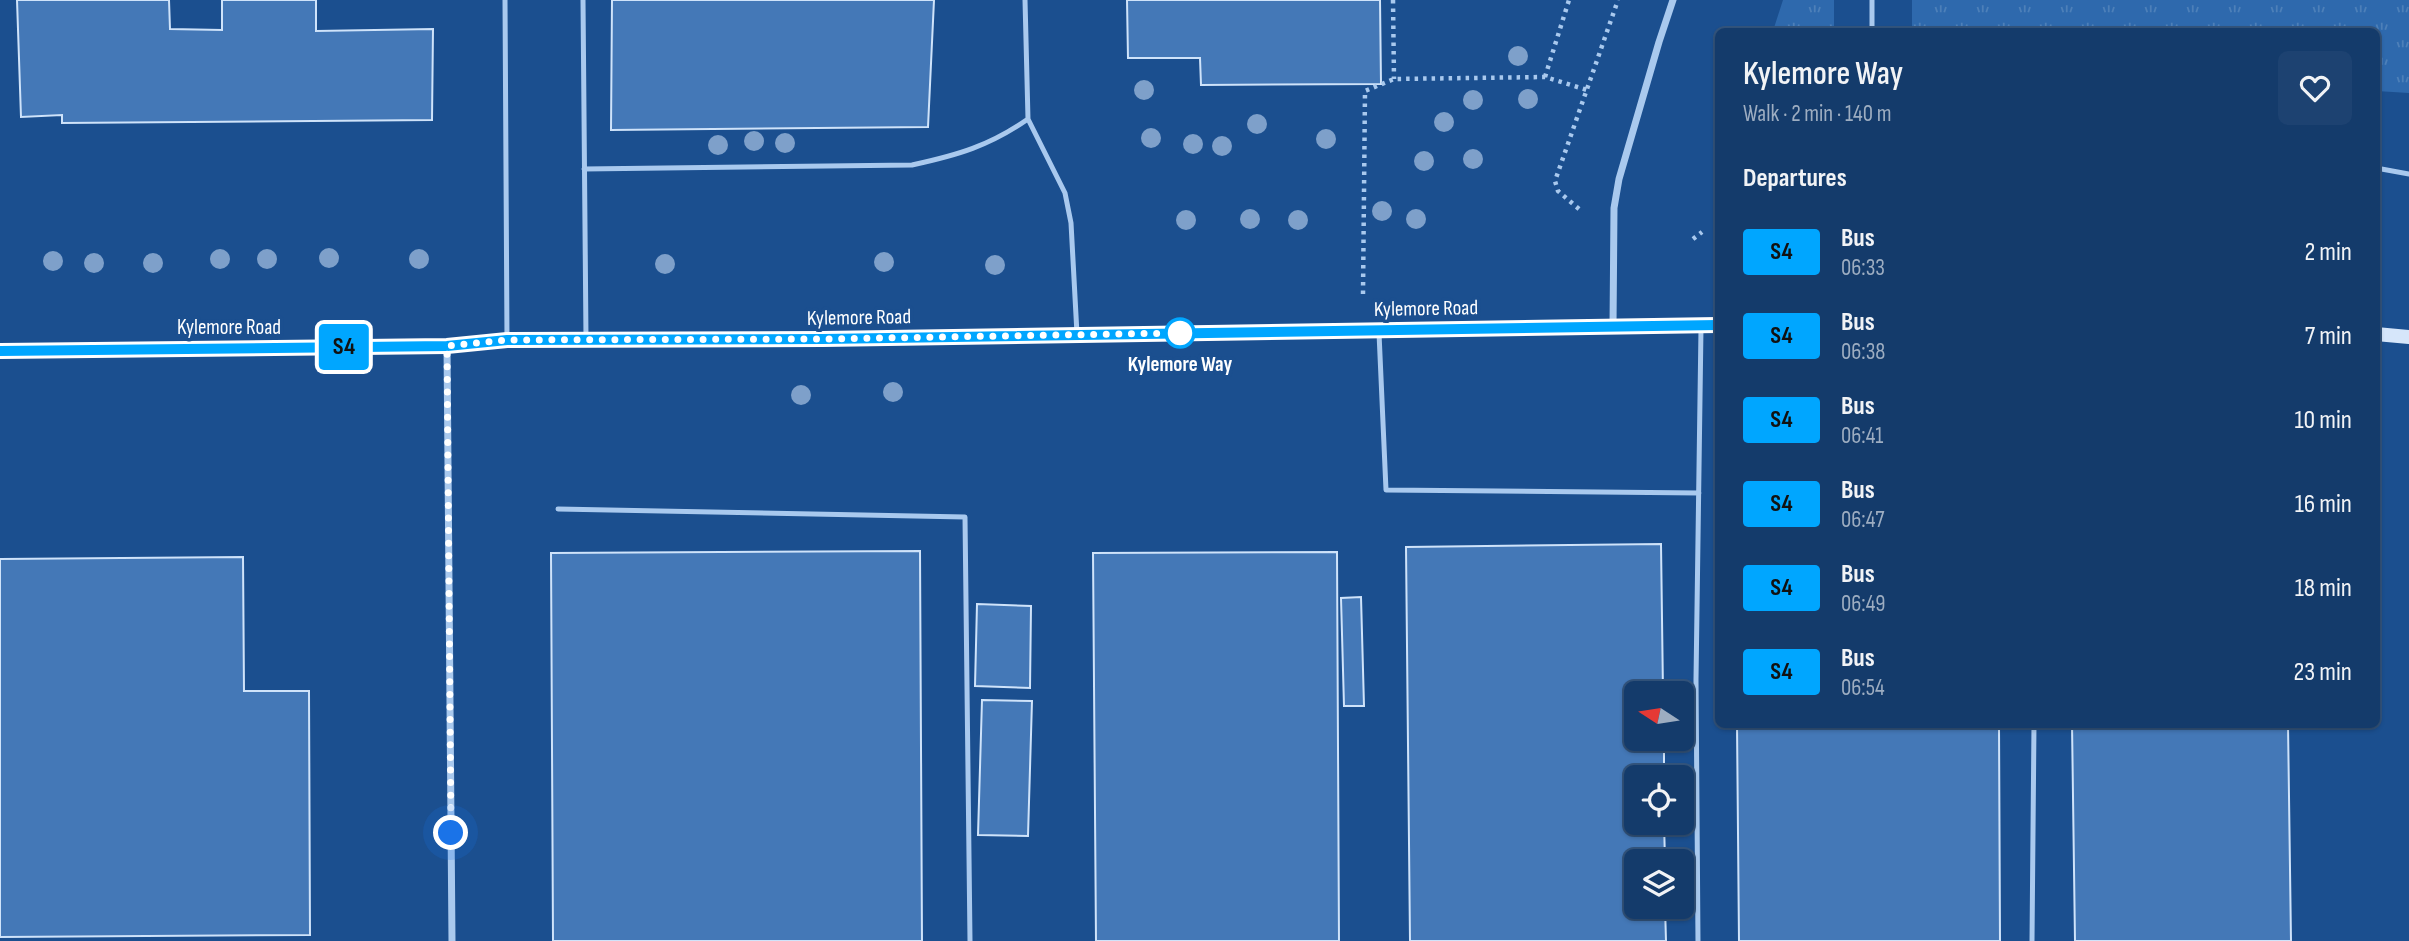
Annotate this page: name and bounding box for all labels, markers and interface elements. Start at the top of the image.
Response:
button: heart [2278,51,2352,125]
text: Kylemore Way [1743,54,1903,94]
text: Walk · 2 min · 140 m [1743,100,1891,128]
text: Departures [1743,163,1847,194]
text: Bus [1841,223,1875,254]
text: S4 [1770,237,1793,266]
text: 2 min [2304,237,2352,268]
text: 06:33 [1841,254,1885,282]
street label: Kylemore Road [1374,295,1478,322]
street label: Kylemore Road [807,304,911,331]
text: Bus [1841,307,1875,338]
street label: Kylemore Road [177,315,281,340]
marker: Kylemore Way [1165,318,1195,348]
text: S4 [1770,321,1793,350]
text: 7 min [2305,321,2352,352]
line badge: S4 [312,324,376,370]
text: S4 [333,332,355,361]
text: 06:38 [1841,338,1885,366]
place label: Kylemore Way [1128,352,1232,377]
text: Bus [1841,391,1875,422]
text: S4 [1770,405,1793,434]
text: 10 min [2295,405,2352,436]
text: 06:41 [1841,422,1883,450]
text: Bus [1841,475,1875,506]
text: S4 [1770,489,1793,518]
text: 16 min [2295,489,2352,520]
text: 06:47 [1841,506,1884,534]
text: Bus [1841,559,1875,590]
text: S4 [1770,573,1793,602]
text: 18 min [2295,573,2352,604]
text: 06:49 [1841,590,1886,618]
text: Bus [1841,643,1875,674]
text: S4 [1770,657,1793,686]
text: 23 min [2294,657,2352,688]
text: 06:54 [1841,674,1885,702]
north arrow [1624,681,1694,751]
map controls [1624,681,1694,919]
button: locate [1624,765,1694,835]
your location [433,815,468,850]
button: layers [1624,849,1694,919]

